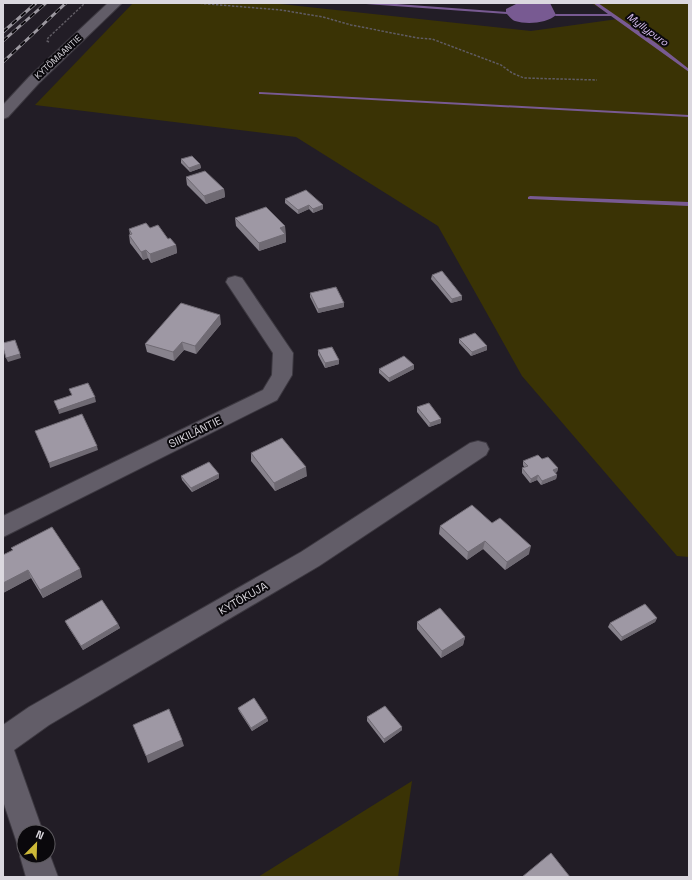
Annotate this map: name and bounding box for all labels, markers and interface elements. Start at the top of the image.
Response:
water label: Myllypuro [624,10,672,49]
street label: KYTÖMAANTIE [32,32,84,82]
street label: SIIKILÄNTIE [166,413,224,451]
street label: KYTÖKUJA [216,578,270,618]
north arrow [16,824,56,864]
text: N [34,827,46,843]

